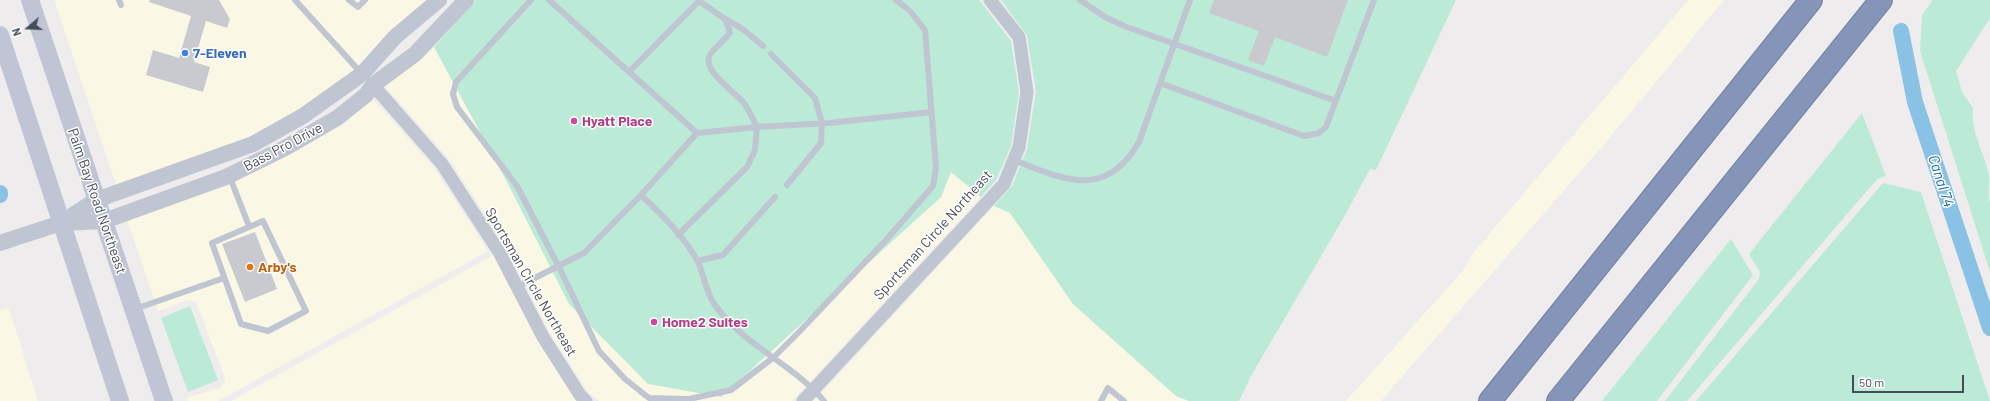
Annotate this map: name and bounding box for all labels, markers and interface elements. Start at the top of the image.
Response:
north arrow [8,8,48,48]
text: N [9,26,24,38]
place label: 7-Eleven [193,45,247,61]
marker: 7-Eleven [180,48,190,58]
place label: Hyatt Place [582,113,652,129]
marker: Hyatt Place [569,116,579,126]
street label: Bass Pro Drive [241,119,325,175]
street label: Palm Bay Road Northeast [64,126,130,276]
water label: Canal 74 [1924,153,1958,209]
street label: Sportsman Circle Northeast [870,167,996,303]
street label: Sportsman Circle Northeast [482,205,580,359]
place label: Arby's [258,259,296,275]
marker: Arby's [245,262,255,272]
place label: Home2 Suites [662,314,748,330]
marker: Home2 Suites [649,317,659,327]
scale bar [1854,367,1966,393]
text: 50 m [1859,375,1884,389]

